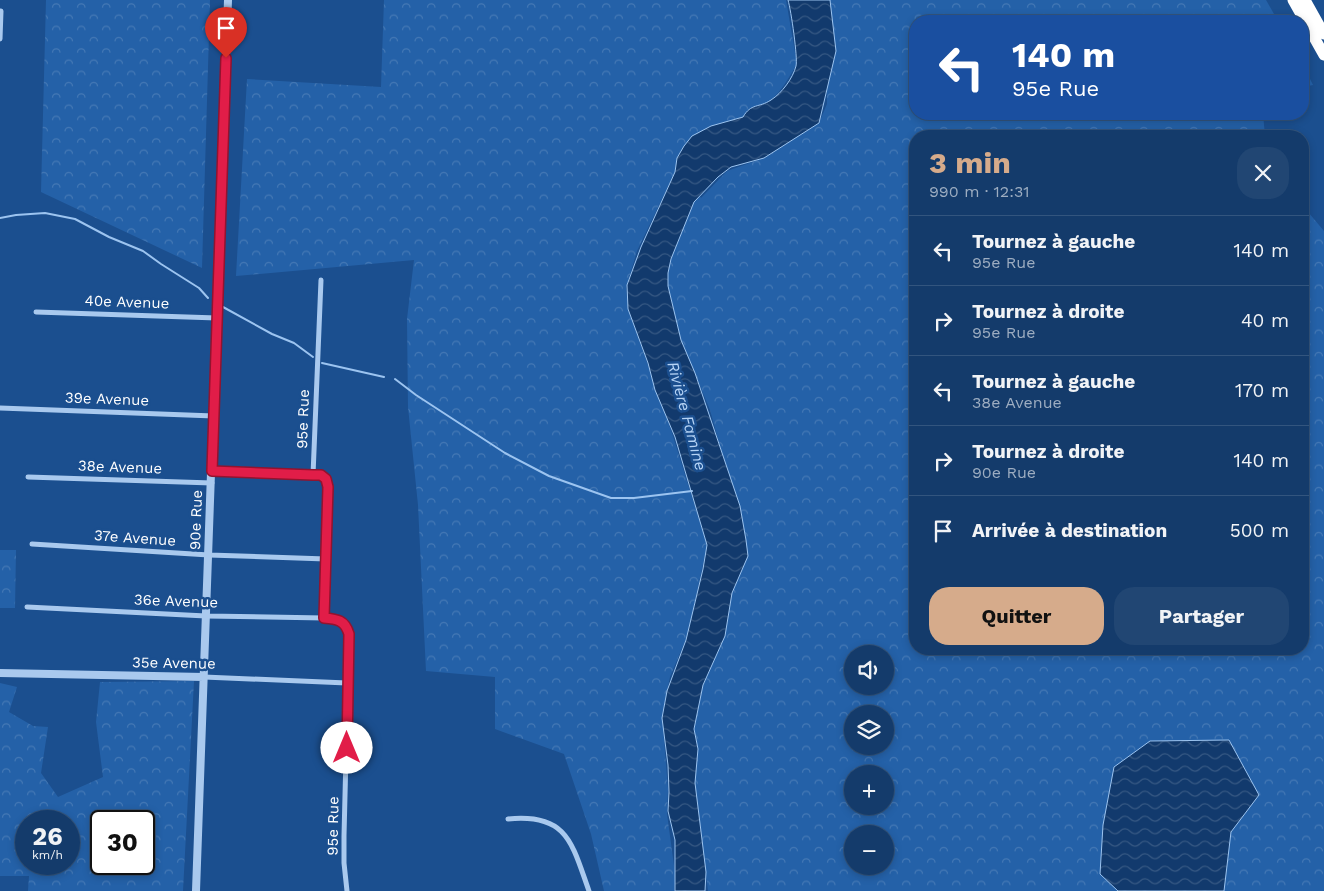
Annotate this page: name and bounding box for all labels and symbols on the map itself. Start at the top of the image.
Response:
pin [205,7,247,58]
street label: 40e Avenue [84,292,170,312]
water label: Rivière Famine [663,359,711,473]
street label: 39e Avenue [65,389,149,409]
street label: 95e Rue [293,389,313,449]
street label: 38e Avenue [78,457,162,477]
street label: 90e Rue [186,490,206,550]
street label: 37e Avenue [93,526,177,550]
street label: 36e Avenue [134,591,218,611]
street label: 35e Avenue [132,653,216,673]
position arrow [320,721,372,773]
street label: 95e Rue [323,796,343,856]
speed limit sign: 30 [90,810,155,875]

